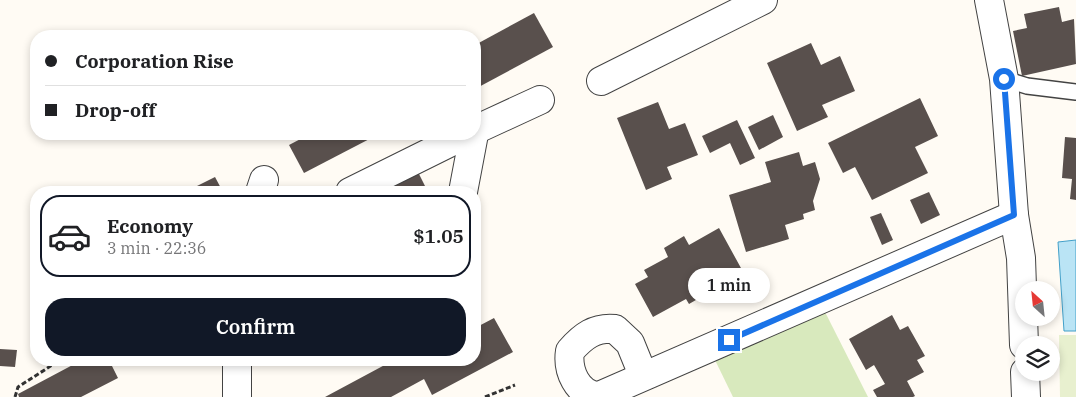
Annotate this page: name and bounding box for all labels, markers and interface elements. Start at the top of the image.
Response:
text: Corporation Rise [75,49,234,73]
route start [993,68,1015,90]
text: Drop-off [75,98,156,122]
icon: car [47,214,92,259]
text: Economy [107,214,193,238]
text: $1.05 [413,224,464,248]
text: 3 min · 22:36 [107,238,206,258]
callout: 1 min [688,268,770,302]
text: 1 min [707,275,751,295]
north arrow [1015,281,1060,326]
map controls [1015,281,1060,381]
button: Confirm [45,298,466,356]
route end [718,329,740,351]
button: layers [1015,336,1060,381]

